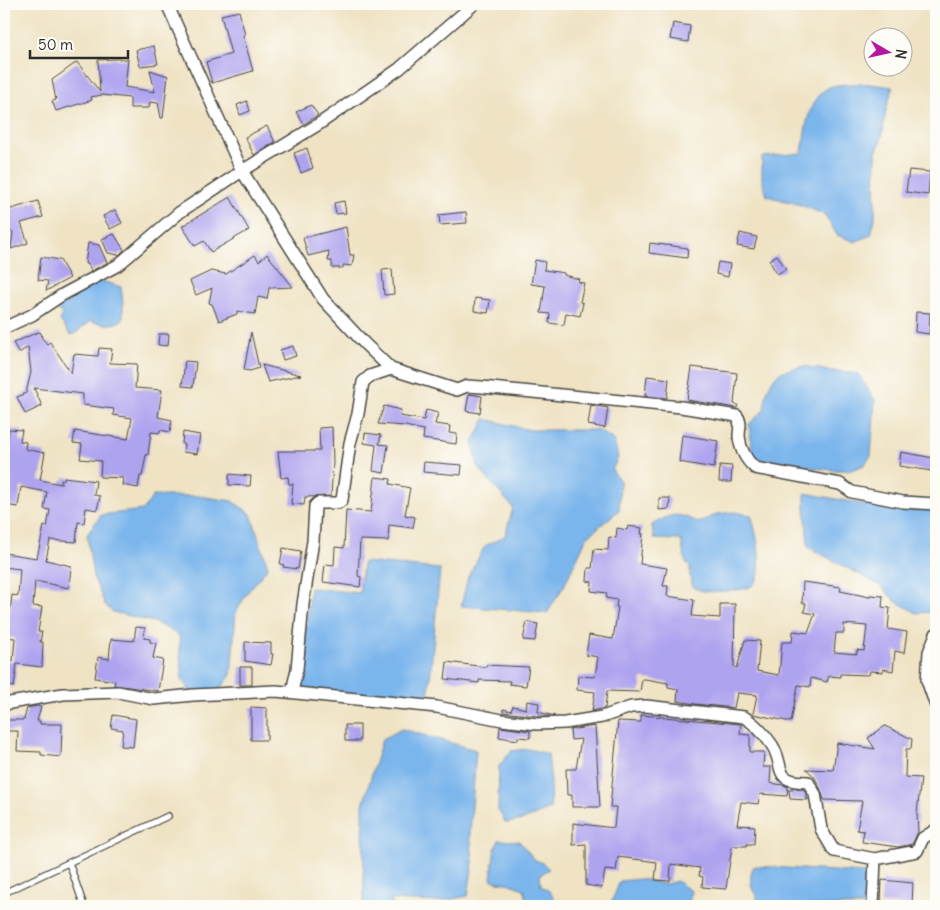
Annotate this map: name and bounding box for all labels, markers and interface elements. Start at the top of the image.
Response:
scale bar [30,28,128,60]
north arrow [862,28,912,78]
text: 50 m [38,35,73,54]
text: N [891,48,910,60]

